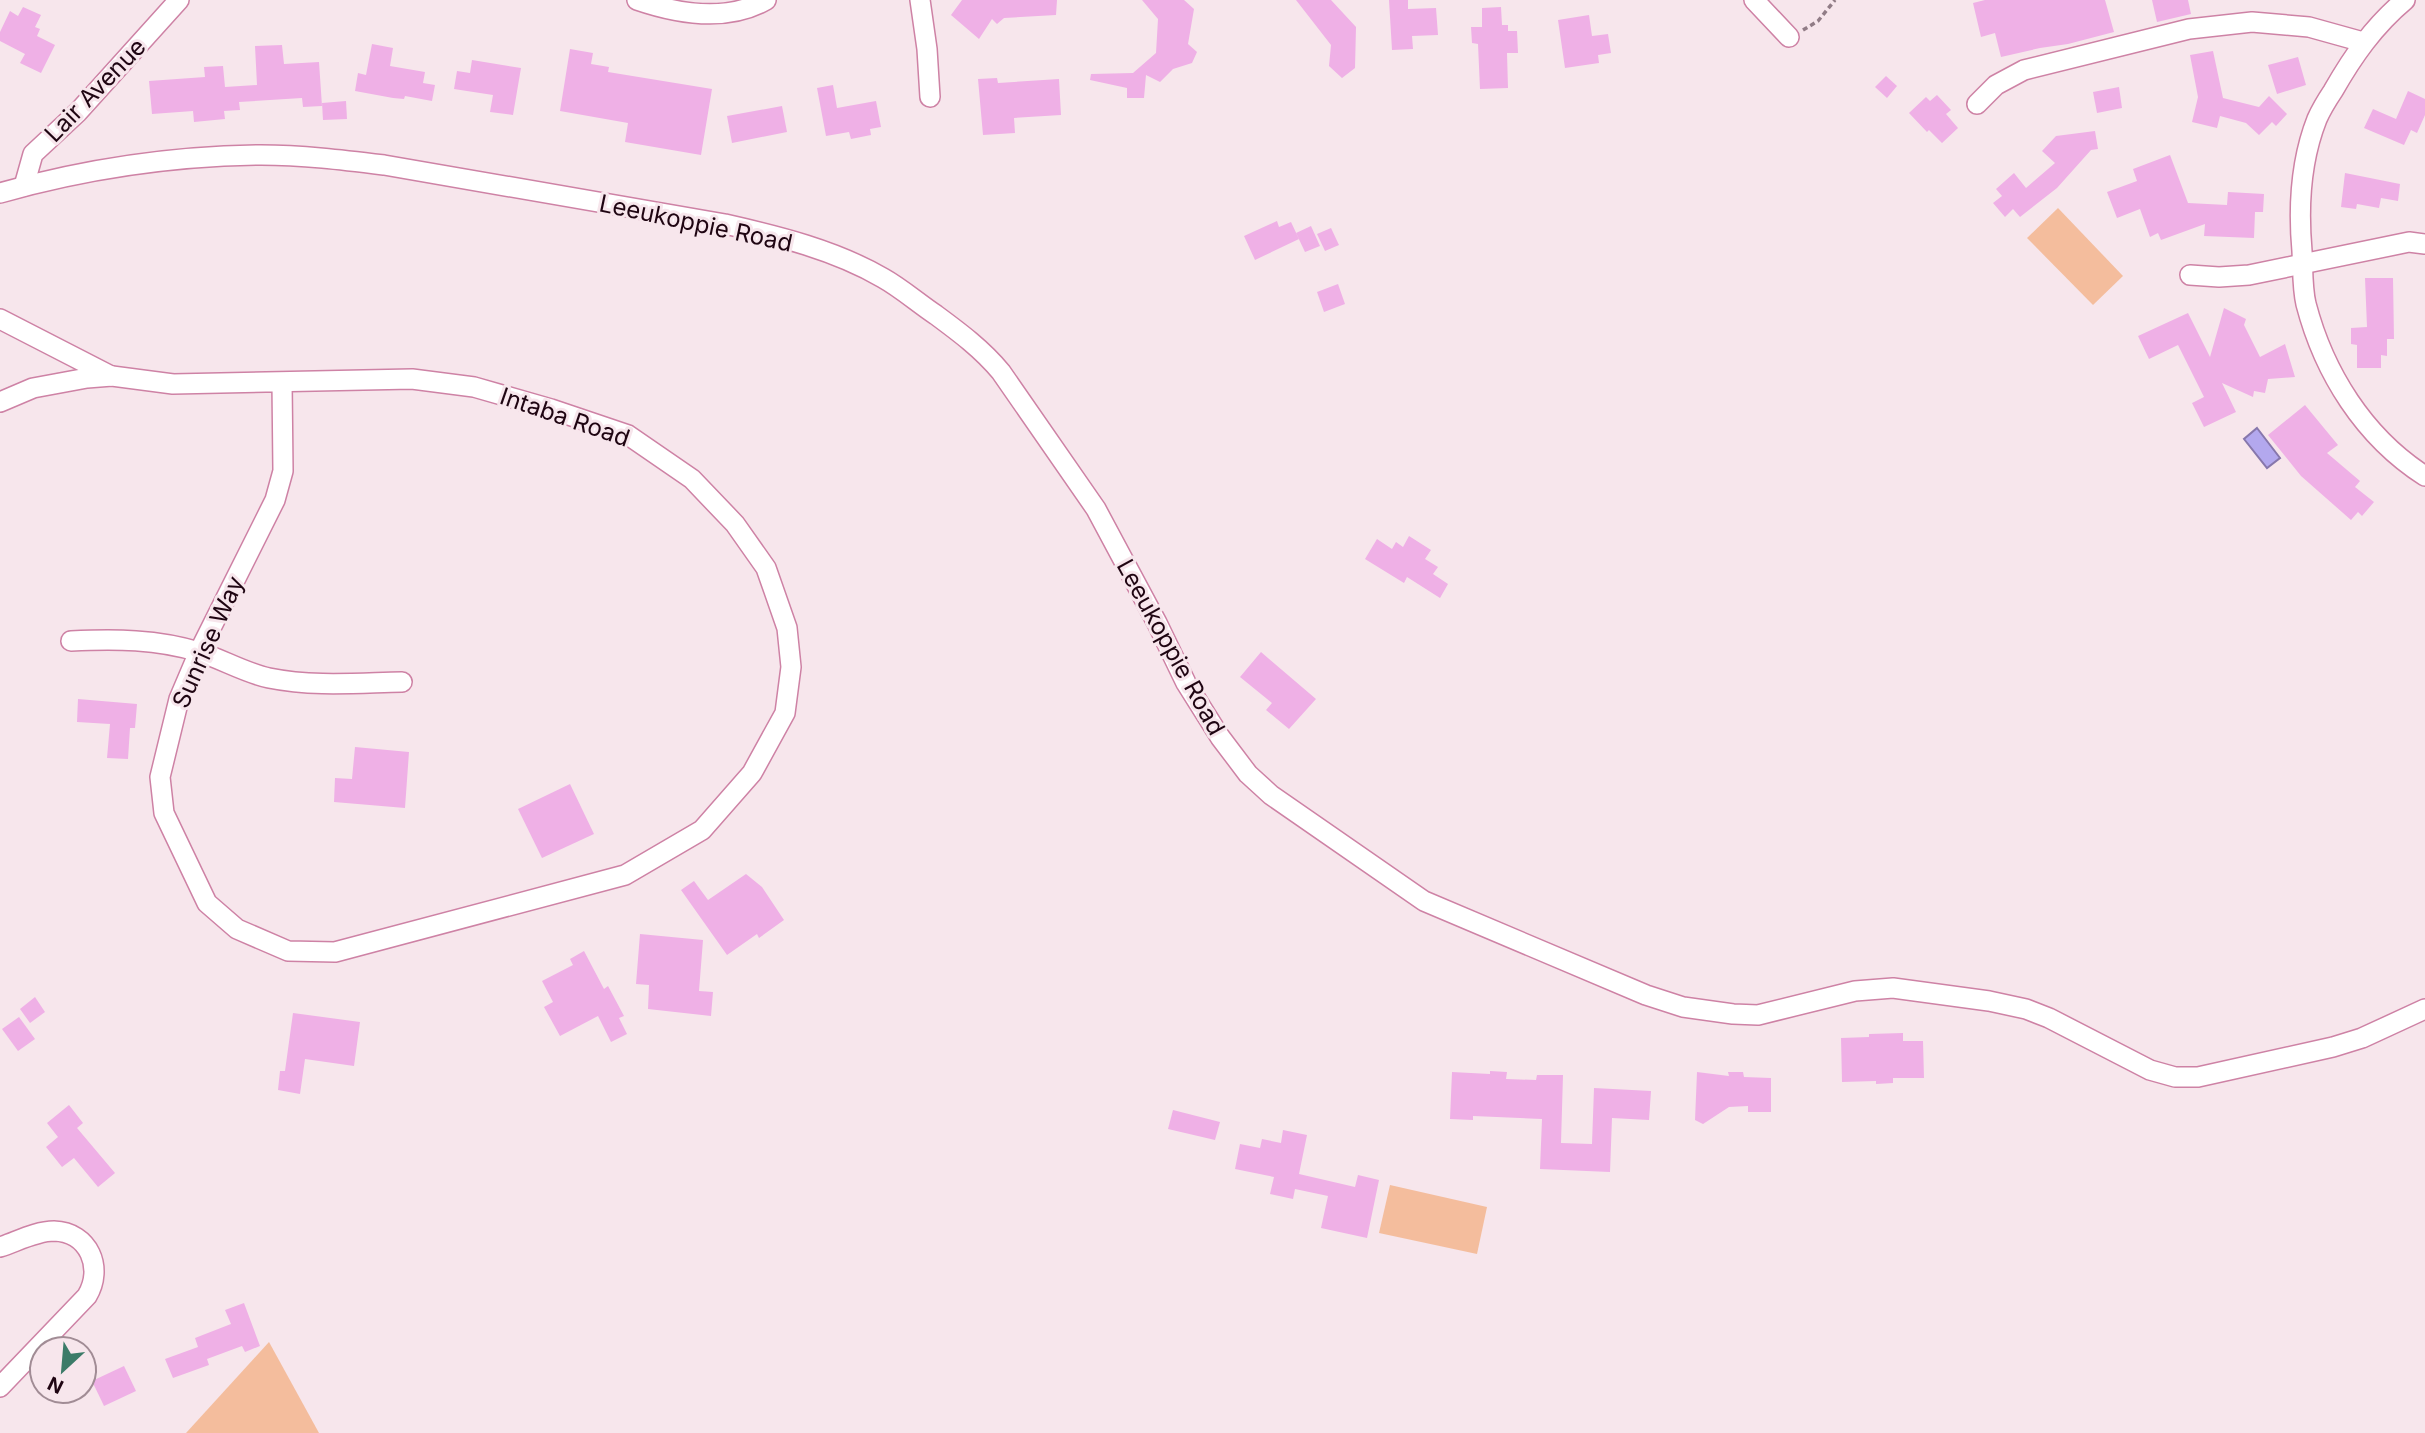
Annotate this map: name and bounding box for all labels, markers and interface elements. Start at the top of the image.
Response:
street label: Lair Avenue [38,32,152,148]
street label: Leeukoppie Road [597,188,795,258]
street label: Intaba Road [496,381,634,453]
street label: Leeukoppie Road [1111,554,1231,740]
street label: Sunrise Way [166,571,250,713]
north arrow [28,1335,98,1405]
text: N [44,1371,67,1398]

